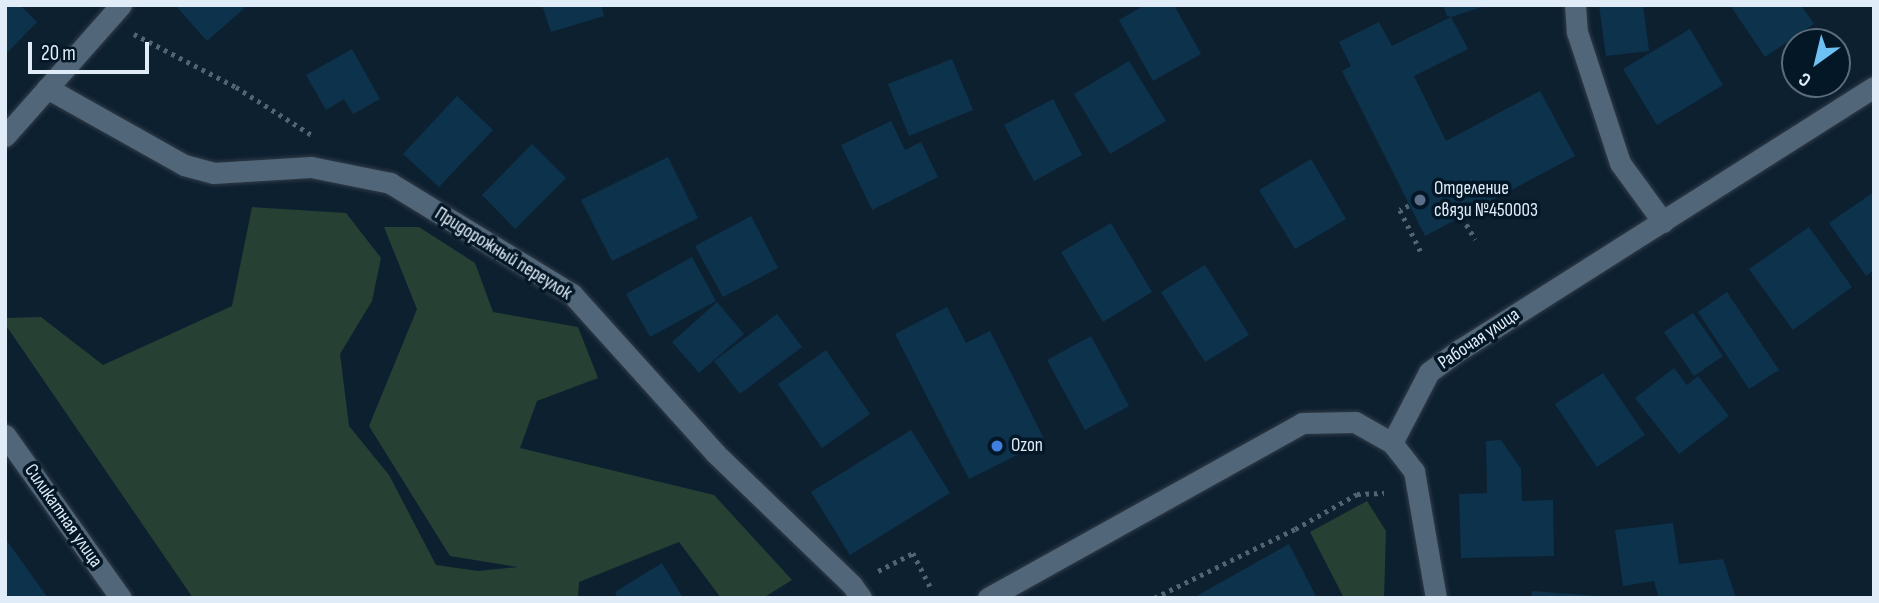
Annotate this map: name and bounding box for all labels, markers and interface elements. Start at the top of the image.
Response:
scale bar [32,28,152,72]
north arrow [1781,28,1851,98]
text: 20 m [41,41,76,66]
text: С [1795,67,1816,91]
place label: Отделение связи №450003 [1434,178,1538,222]
marker: Отделение связи №450003 [1412,192,1428,208]
street label: Придорожный переулок [430,203,576,305]
street label: Рабочая улица [1434,303,1524,375]
place label: Ozon [1011,435,1043,457]
marker: Ozon [989,438,1005,454]
street label: Силикатная улица [19,460,107,572]

